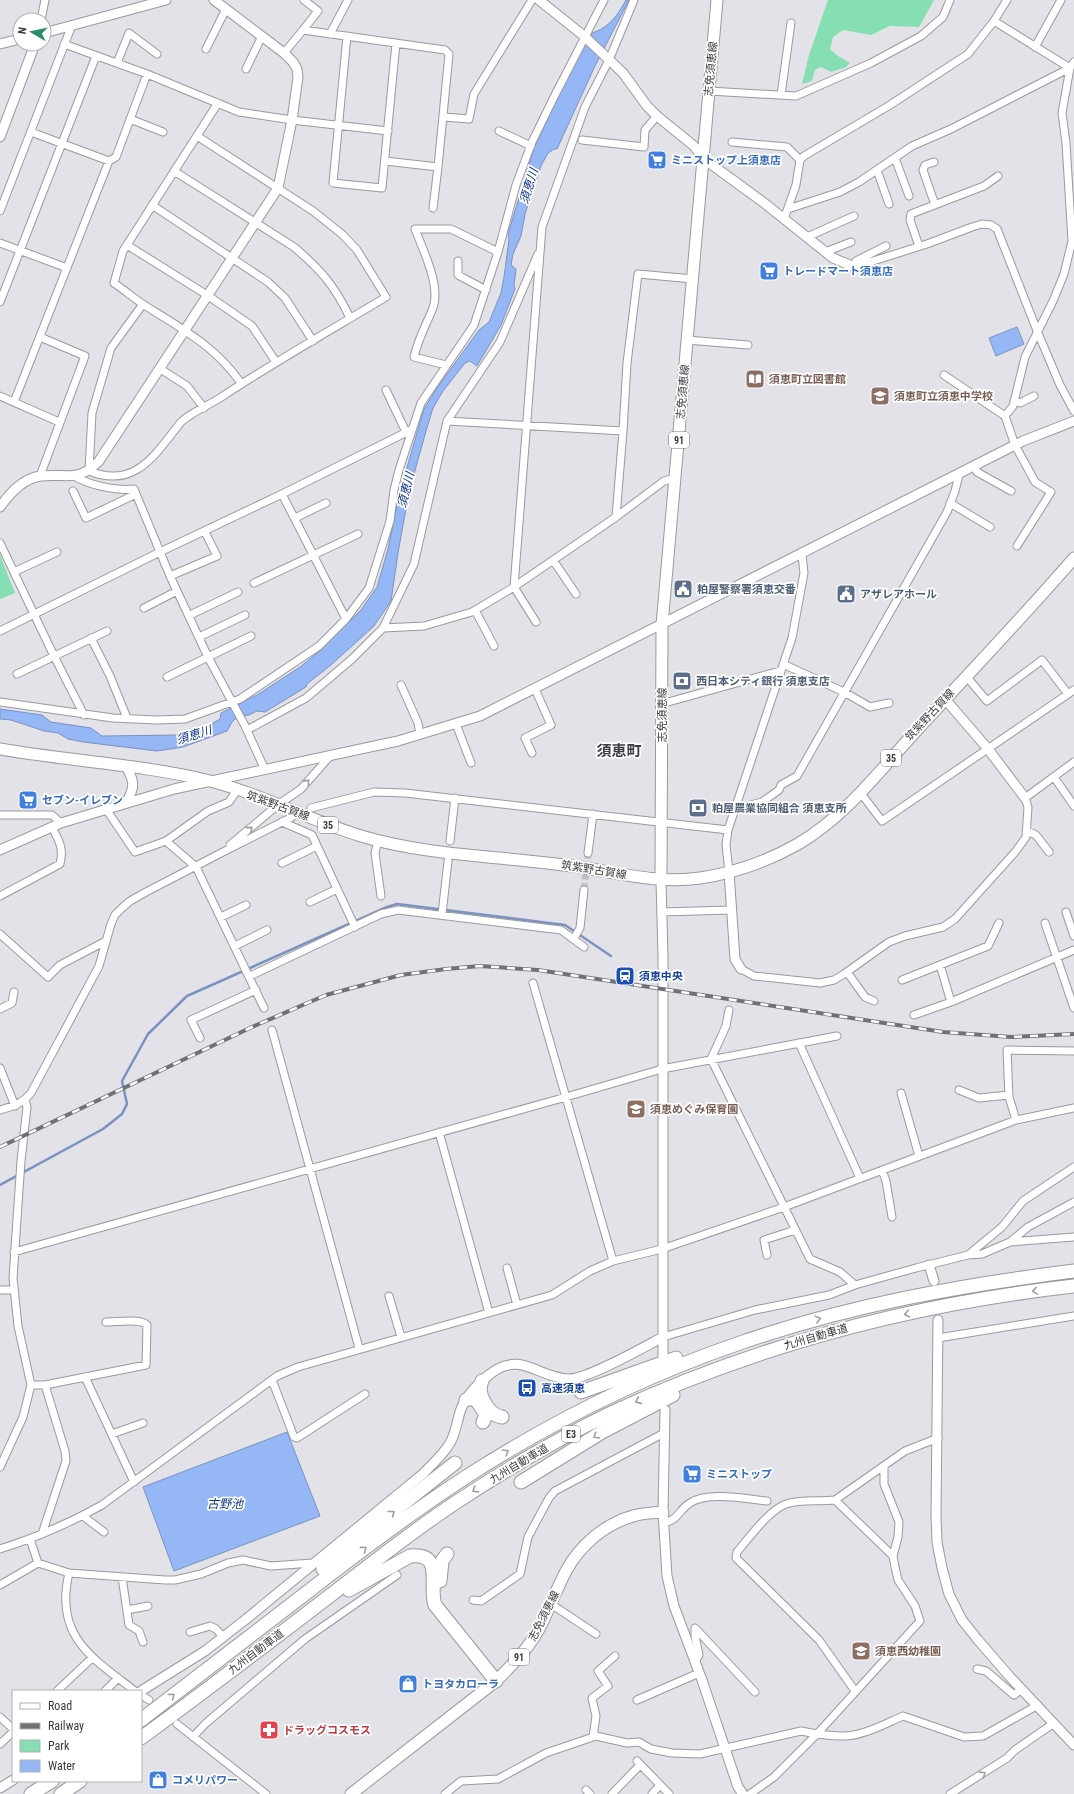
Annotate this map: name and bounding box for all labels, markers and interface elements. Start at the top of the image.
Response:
north arrow [12,12,52,52]
text: N [16,26,30,35]
street label: 志免須恵線 [702,41,720,97]
supermarket icon: ミニストップ上須恵店 [646,149,668,171]
place label: ミニストップ上須恵店 [671,154,781,167]
water label: 須恵川 [517,165,542,205]
supermarket icon: トレードマート須恵店 [758,260,780,282]
place label: トレードマート須恵店 [783,265,893,278]
street label: 志免須恵線 [674,364,692,420]
library icon: 須恵町立図書館 [744,368,766,390]
place label: 須恵町立図書館 [769,373,846,386]
school or university icon: 須恵町立須恵中学校 [869,385,891,407]
place label: 須恵町立須恵中学校 [894,390,993,403]
road number: 91 [669,432,689,448]
water label: 須恵川 [395,469,418,509]
public building icon: 粕屋警察署須恵交番 [672,578,694,600]
place label: 粕屋警察署須恵交番 [697,583,796,596]
public building icon: アザレアホール [835,583,857,605]
place label: アザレアホール [860,588,937,601]
bank icon: 西日本シティ銀行 須恵支店 [671,670,693,692]
place label: 西日本シティ銀行 須恵支店 [696,675,830,688]
street label: 筑紫野古賀線 [903,686,957,744]
street label: 志免須恵線 [656,688,669,743]
water label: 須恵川 [175,722,215,747]
district label: 須恵町 [596,742,642,760]
road number: 35 [881,750,901,766]
one-way arrow [302,780,309,787]
supermarket icon: セブン-イレブン [17,789,39,811]
street label: 筑紫野古賀線 [245,789,311,823]
place label: セブン-イレブン [42,794,123,807]
bank icon: 粕屋農業協同組合 須恵支所 [687,797,709,819]
place label: 粕屋農業協同組合 須恵支所 [712,802,847,815]
road number: 35 [318,817,338,833]
one-way arrow [245,826,252,833]
street label: 筑紫野古賀線 [560,858,628,882]
station icon: 須恵中央 [614,965,636,987]
place label: 須恵中央 [639,970,683,983]
school or university icon: 須恵めぐみ保育園 [625,1098,647,1120]
place label: 須恵めぐみ保育園 [650,1103,738,1116]
one-way arrow [1032,1286,1038,1294]
one-way arrow [904,1310,911,1318]
one-way arrow [814,1315,821,1324]
street label: 九州自動車道 [782,1322,850,1352]
bus stop icon: 高速須恵 [516,1377,538,1399]
place label: 高速須恵 [541,1382,585,1395]
one-way arrow [634,1397,641,1405]
road number: E3 [562,1426,580,1442]
one-way arrow [593,1431,600,1438]
street label: 九州自動車道 [487,1441,551,1487]
one-way arrow [502,1449,509,1457]
supermarket icon: ミニストップ [681,1463,703,1485]
place label: ミニストップ [706,1468,772,1481]
one-way arrow [472,1486,479,1493]
water label: 古野池 [207,1497,244,1511]
one-way arrow [388,1510,395,1517]
one-way arrow [360,1546,367,1554]
street label: 志免須恵線 [526,1589,562,1643]
street label: 九州自動車道 [226,1627,286,1677]
school or university icon: 須恵西幼稚園 [850,1640,872,1662]
place label: 須恵西幼稚園 [875,1645,941,1658]
road number: 91 [509,1649,529,1665]
shop icon: トヨタカローラ [397,1673,419,1695]
place label: トヨタカローラ [422,1678,499,1691]
legend [12,1690,142,1782]
one-way arrow [168,1694,175,1701]
text: Road [48,1699,72,1713]
text: Railway [48,1719,84,1733]
pharmacy icon: ドラッグコスモス [258,1719,280,1741]
place label: ドラッグコスモス [283,1724,371,1737]
text: Park [48,1739,70,1753]
text: Water [48,1759,76,1773]
shop icon: コメリパワー [147,1769,169,1791]
one-way arrow [979,1771,986,1778]
place label: コメリパワー [172,1774,238,1787]

